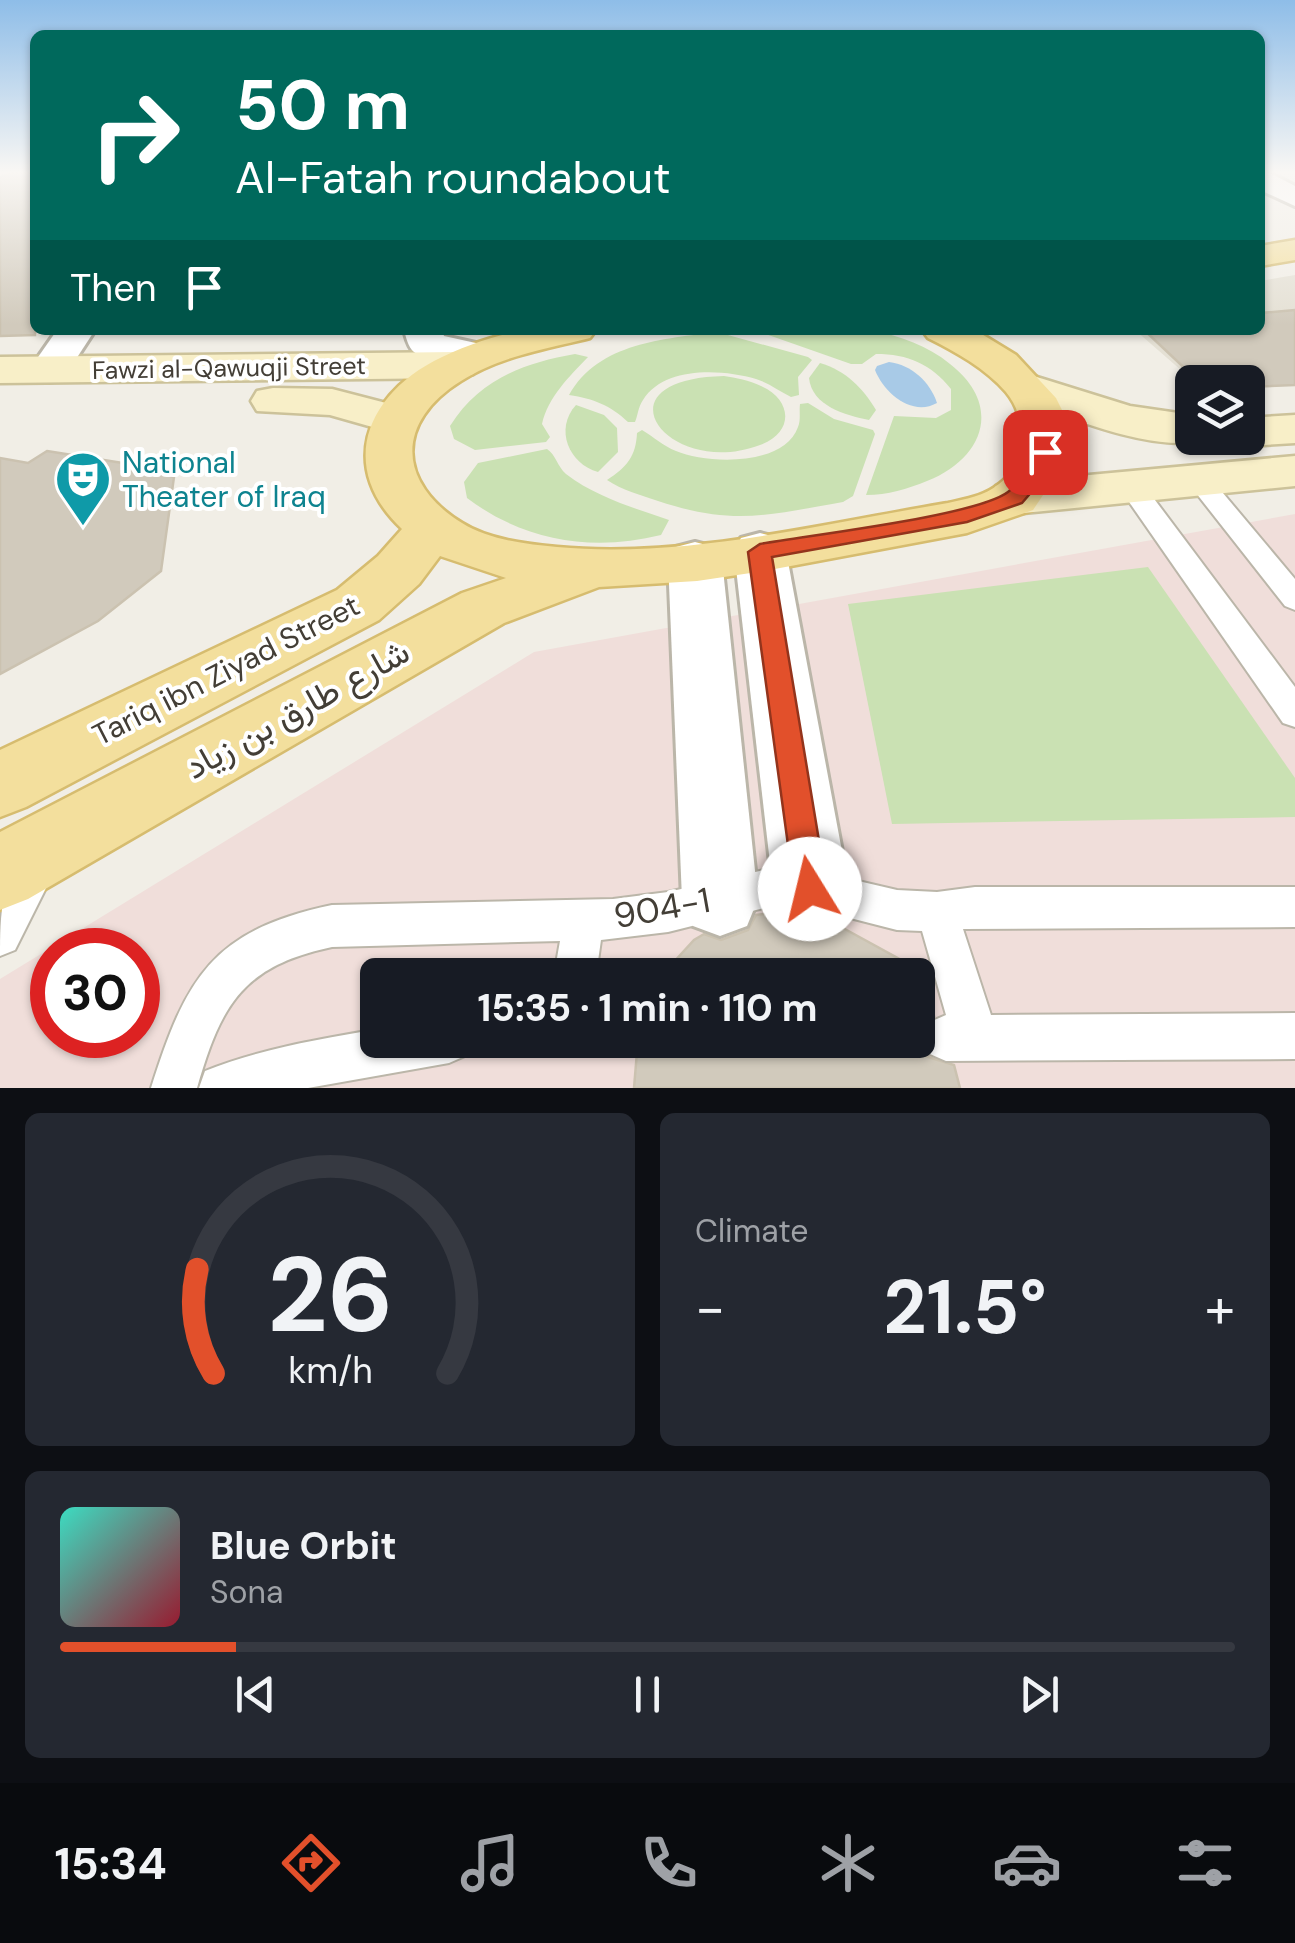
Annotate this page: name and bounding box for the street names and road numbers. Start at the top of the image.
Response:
street label: Fawzi al-Qawuqji Street [92,349,366,387]
street label: Tariq ibn Ziyad Street [86,586,366,754]
street label: شارع طارق بن زياد [177,628,418,791]
street label: 904-1 [610,877,714,939]

